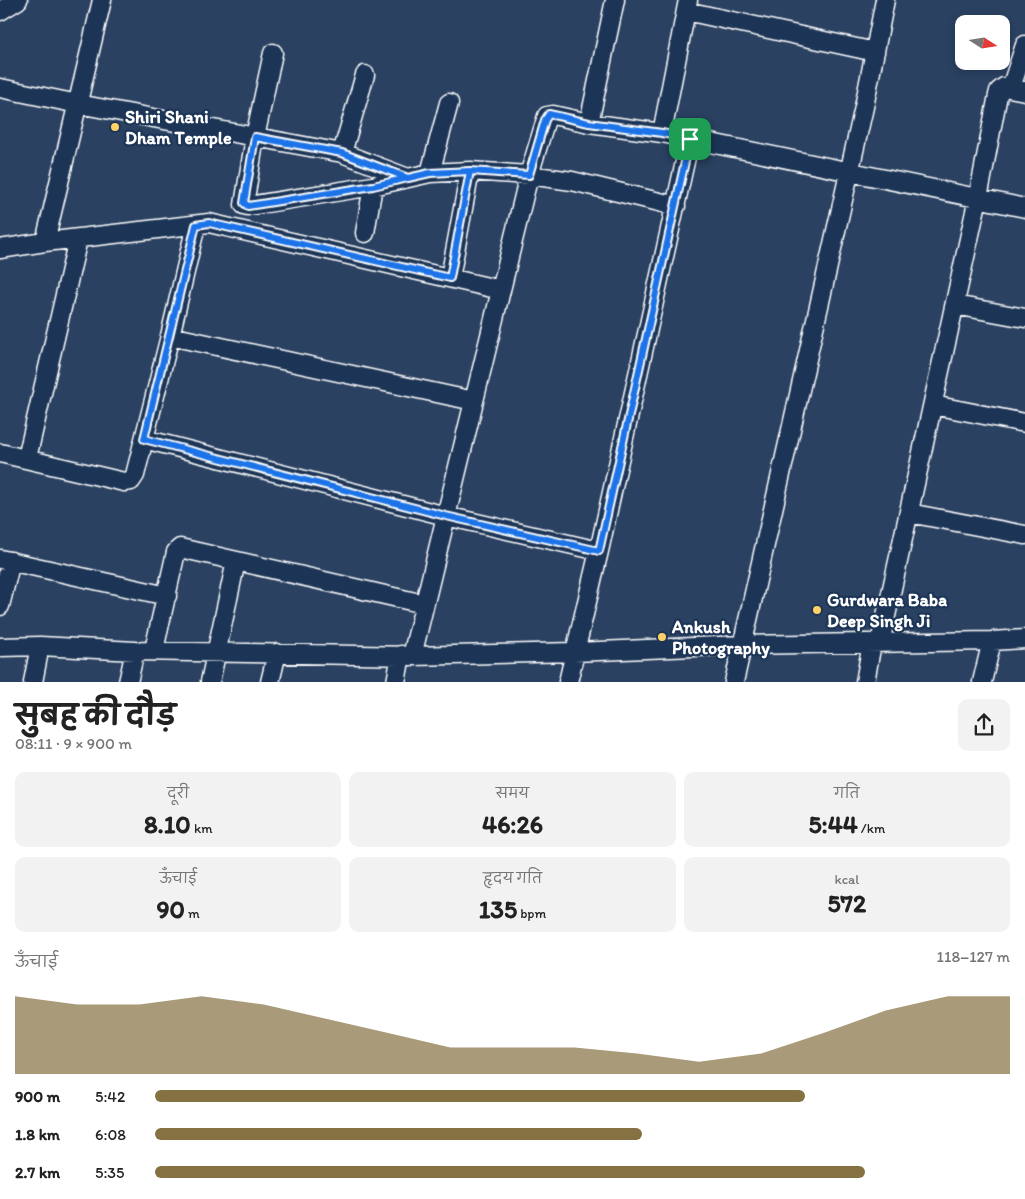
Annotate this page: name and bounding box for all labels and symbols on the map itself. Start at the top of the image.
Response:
north arrow [955,15,1010,70]
place label: Shiri Shani Dham Temple [125,106,232,149]
pin [669,118,711,160]
marker: Shiri Shani Dham Temple [109,121,121,133]
place label: Gurdwara Baba Deep Singh Ji [827,589,947,632]
marker: Gurdwara Baba Deep Singh Ji [811,604,823,616]
place label: Ankush Photography [671,616,770,659]
marker: Ankush Photography [656,631,668,643]

